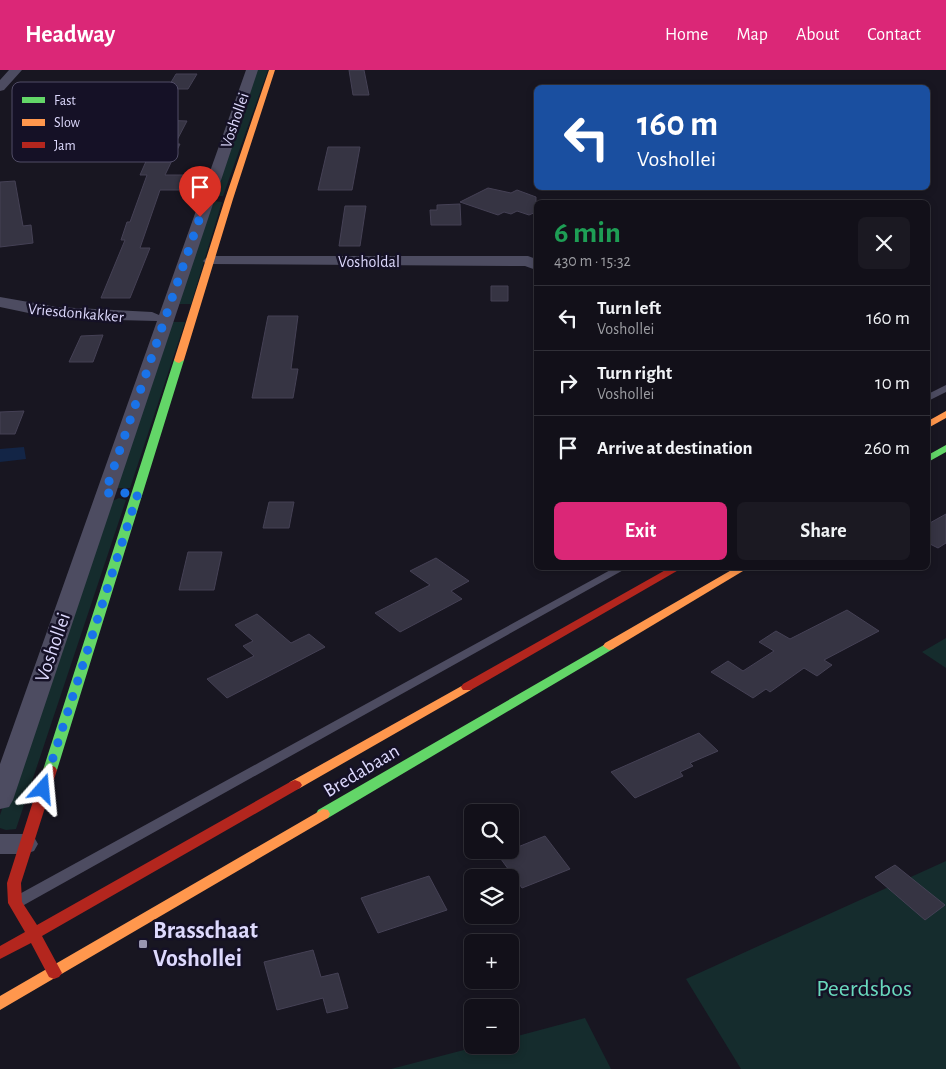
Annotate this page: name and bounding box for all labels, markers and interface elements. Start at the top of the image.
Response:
text: Headway [25,23,115,47]
text: Home [665,26,708,44]
text: Map [736,26,768,44]
text: About [796,26,839,44]
text: Contact [867,26,921,44]
legend [12,82,178,162]
street label: Voshollei [218,91,252,150]
text: Fast [54,94,76,108]
icon: left [554,105,619,170]
text: 160 m [637,107,718,142]
text: Slow [54,116,81,130]
text: Jam [54,139,76,153]
text: Voshollei [637,148,716,170]
pin [179,166,221,217]
icon: arrive [186,173,214,201]
button: close [858,217,910,269]
text: 6 min [554,218,621,248]
text: 430 m · 15:32 [554,253,631,269]
street label: Vosholdal [338,254,400,270]
text: Turn left [597,299,661,318]
street label: Vriesdonkakker [27,301,125,325]
icon: left [554,304,582,332]
text: 160 m [866,309,910,328]
text: Voshollei [597,321,654,337]
text: Turn right [597,364,672,383]
icon: right [554,369,582,397]
text: 10 m [875,374,910,393]
text: Voshollei [597,386,654,402]
icon: arrive [554,434,582,462]
text: Arrive at destination [597,439,753,458]
text: 260 m [864,439,910,458]
button: Exit [554,502,727,560]
button: Share [737,502,910,560]
street label: Voshollei [32,610,74,685]
street label: Bredabaan [320,740,403,801]
position arrow [16,762,68,814]
map controls [464,804,519,1054]
button: search [464,804,519,859]
button: layers [464,869,519,924]
place label: Brasschaat Voshollei [153,919,258,971]
button: + [464,934,519,989]
marker: Brasschaat Voshollei [137,938,149,950]
park label: Peerdsbos [816,977,912,1001]
button: − [464,999,519,1054]

